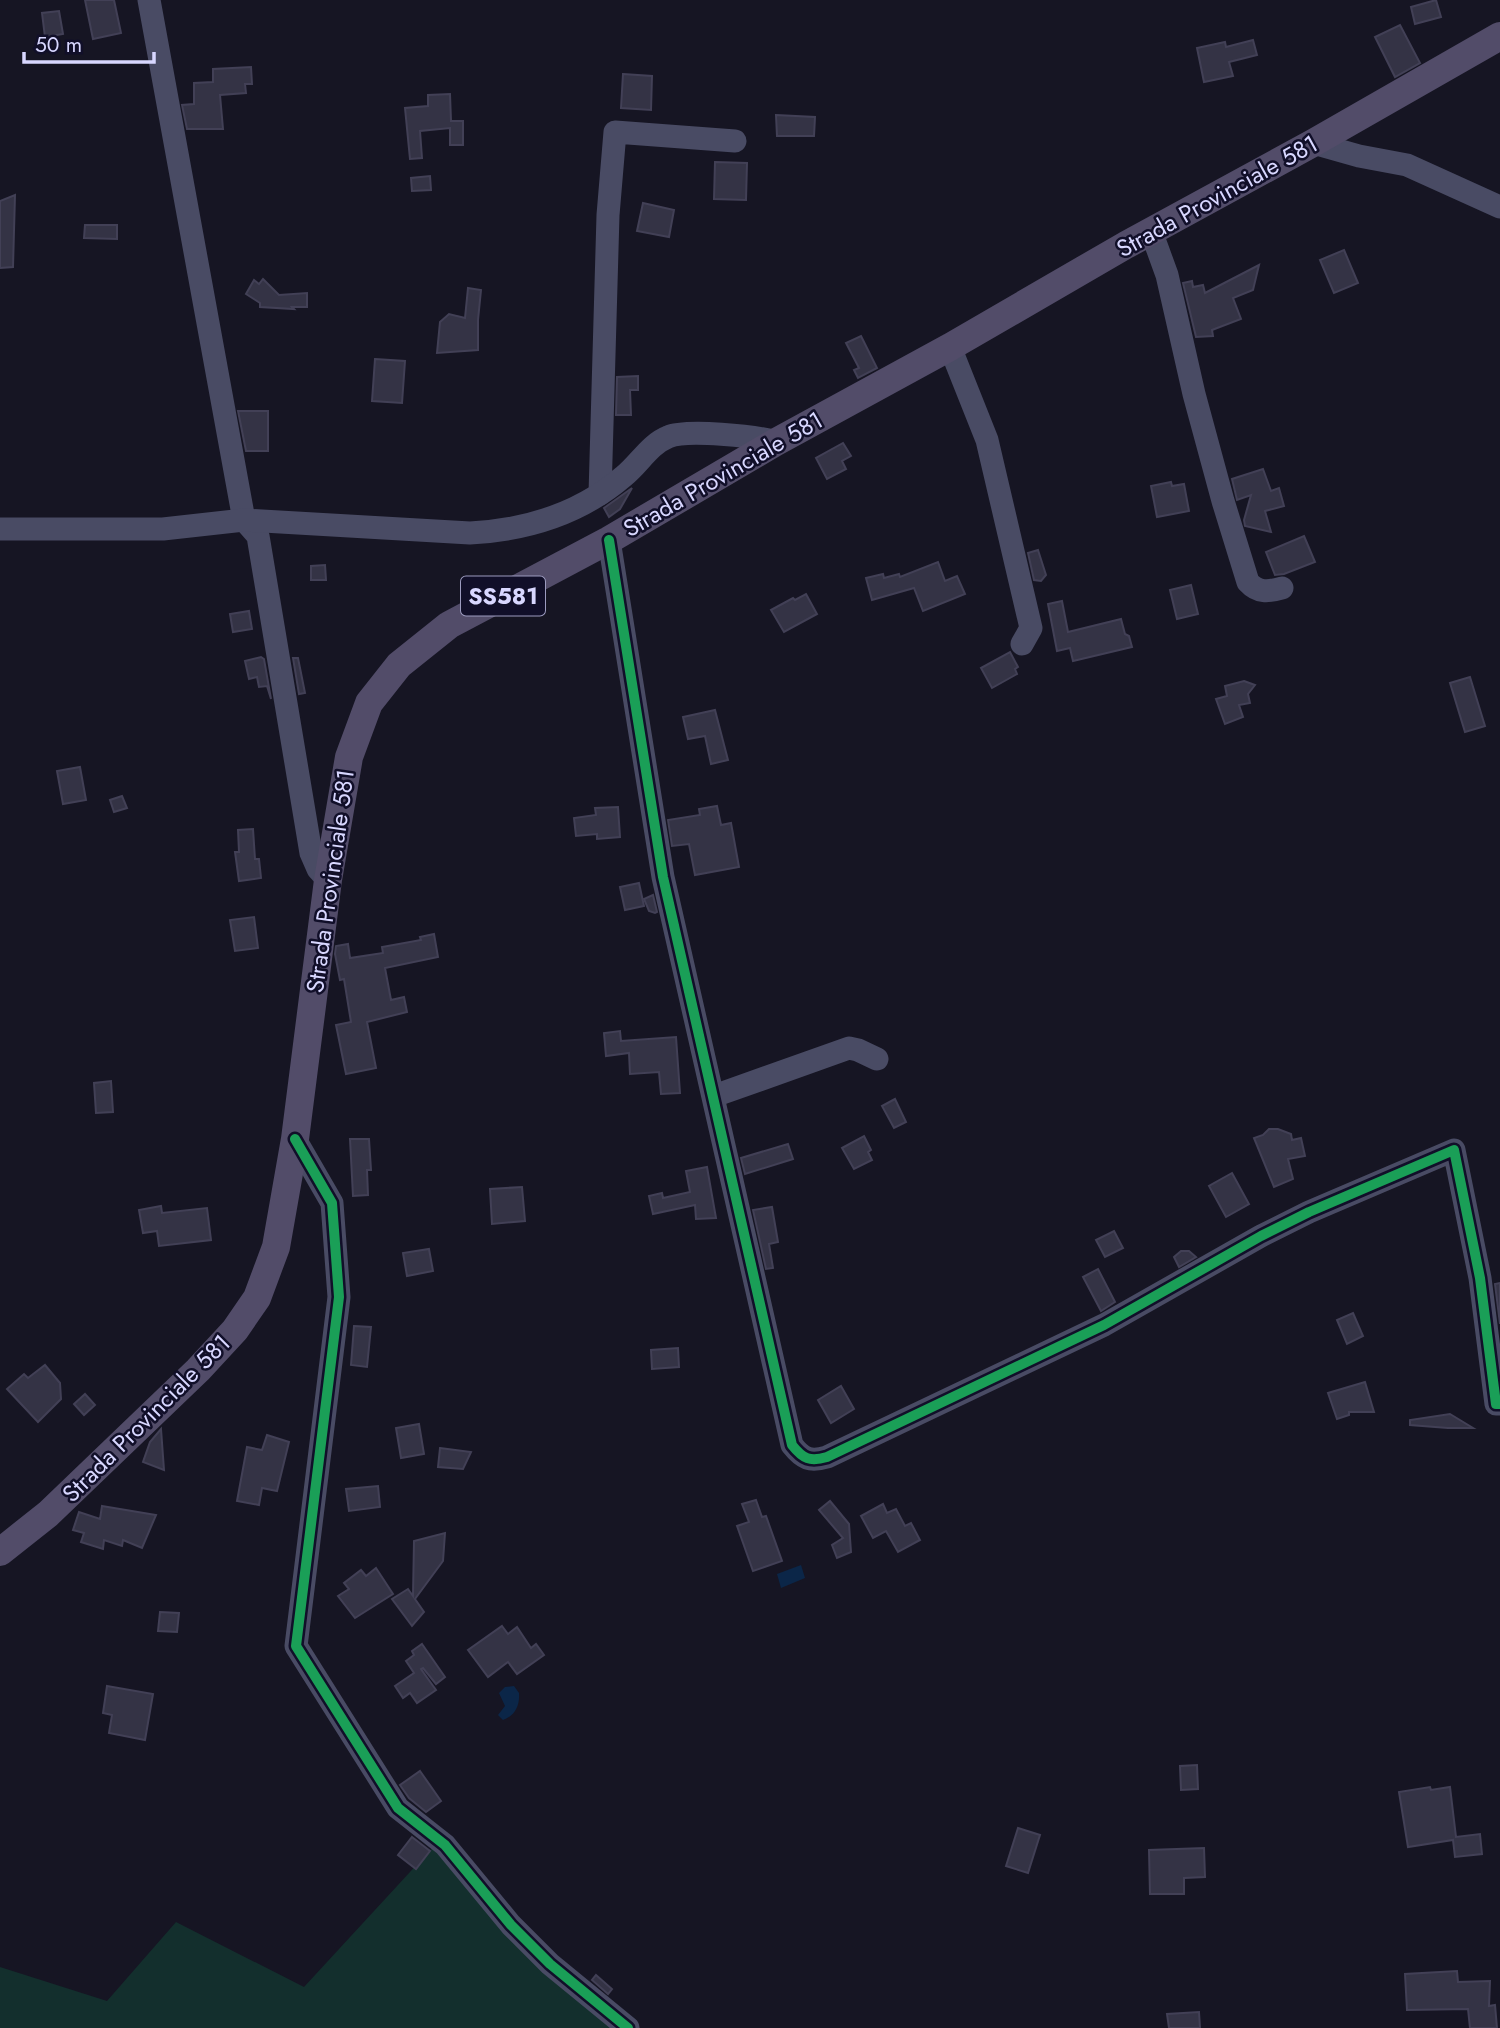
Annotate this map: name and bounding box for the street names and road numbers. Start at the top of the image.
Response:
street label: Strada Provinciale 581 [1110,126,1324,266]
street label: Strada Provinciale 581 [617,402,829,546]
road number: SS581 [461,576,545,616]
street label: Strada Provinciale 581 [297,767,363,995]
street label: Strada Provinciale 581 [54,1326,238,1510]

